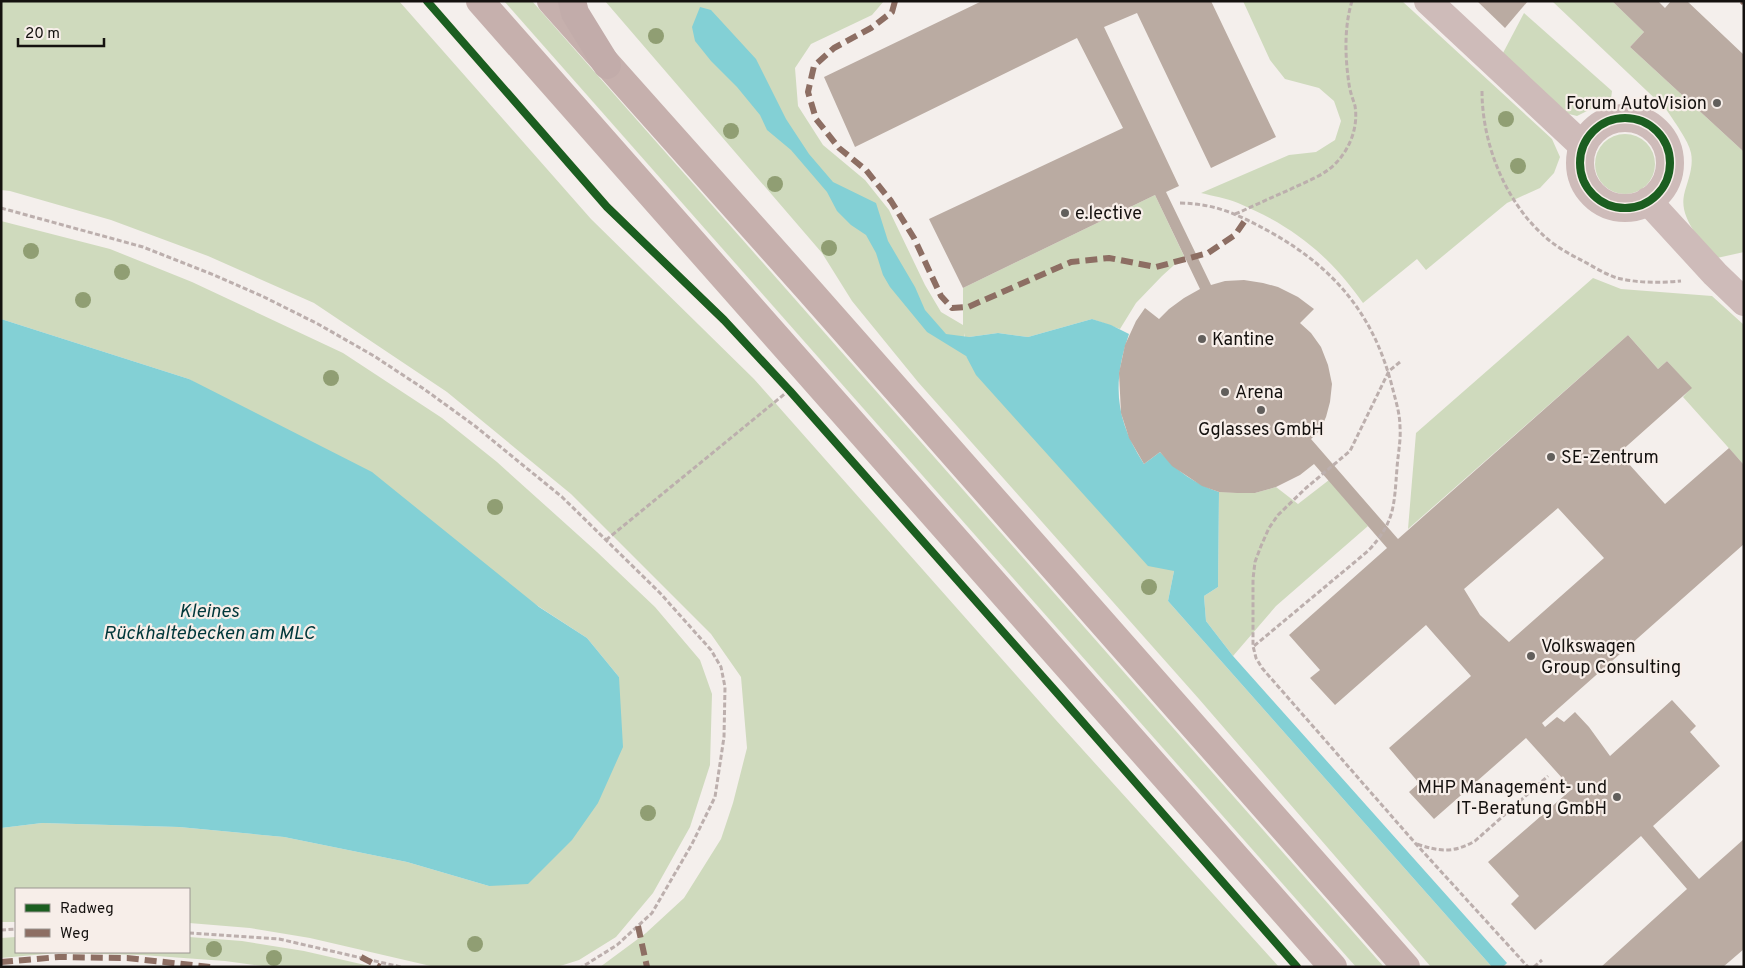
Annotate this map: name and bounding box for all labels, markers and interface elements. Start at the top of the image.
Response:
scale bar [18,15,104,47]
text: 20 m [25,25,60,44]
place label: Forum AutoVision [1566,93,1707,116]
marker: Forum AutoVision [1711,97,1723,109]
place label: e.lective [1075,203,1142,226]
marker: e.lective [1059,207,1071,219]
place label: Kantine [1212,329,1274,352]
marker: Kantine [1196,333,1208,345]
place label: Arena [1235,382,1283,405]
marker: Arena [1219,386,1231,398]
marker: Gglasses GmbH [1255,404,1267,416]
place label: Gglasses GmbH [1198,419,1324,442]
place label: SE-Zentrum [1561,447,1659,470]
marker: SE-Zentrum [1545,451,1557,463]
water label: Kleines Rückhaltebecken am MLC [103,600,316,646]
place label: Volkswagen Group Consulting [1541,636,1681,680]
marker: Volkswagen Group Consulting [1525,650,1537,662]
place label: MHP Management- und IT-Beratung GmbH [1418,777,1607,821]
marker: MHP Management- und IT-Beratung GmbH [1611,791,1623,803]
legend [15,888,190,953]
text: Radweg [60,900,114,919]
text: Weg [60,925,89,944]

